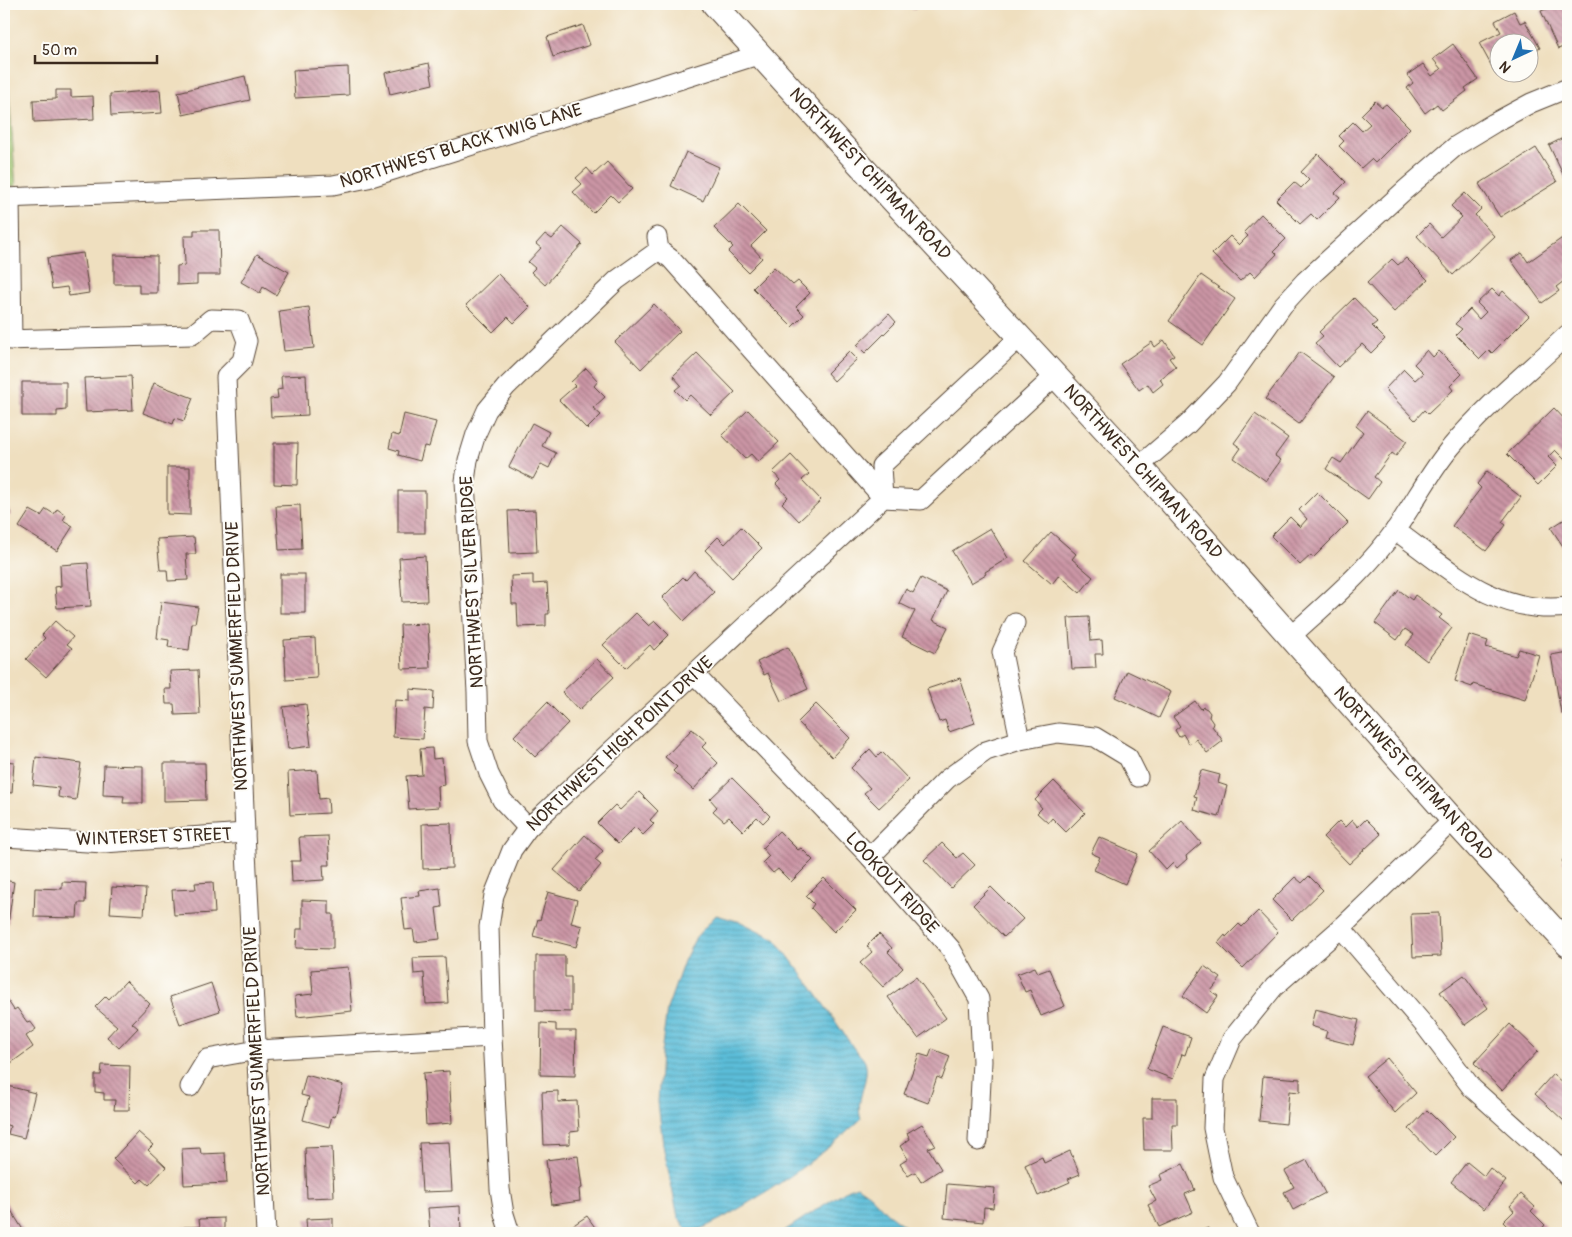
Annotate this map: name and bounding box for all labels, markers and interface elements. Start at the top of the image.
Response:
scale bar [35,32,158,64]
north arrow [1490,32,1540,82]
text: 50 m [42,41,77,60]
text: N [1496,58,1515,76]
street label: NORTHWEST CHIPMAN ROAD [784,83,956,265]
street label: NORTHWEST BLACK TWIG LANE [337,98,585,194]
street label: NORTHWEST CHIPMAN ROAD [1058,380,1228,564]
street label: NORTHWEST SILVER RIDGE [455,475,489,689]
street label: NORTHWEST SUMMERFIELD DRIVE [221,521,253,791]
street label: NORTHWEST HIGH POINT DRIVE [522,651,718,837]
street label: NORTHWEST CHIPMAN ROAD [1328,682,1498,866]
street label: WINTERSET STREET [76,823,232,851]
street label: LOOKOUT RIDGE [840,827,944,939]
street label: NORTHWEST SUMMERFIELD DRIVE [238,925,276,1197]

